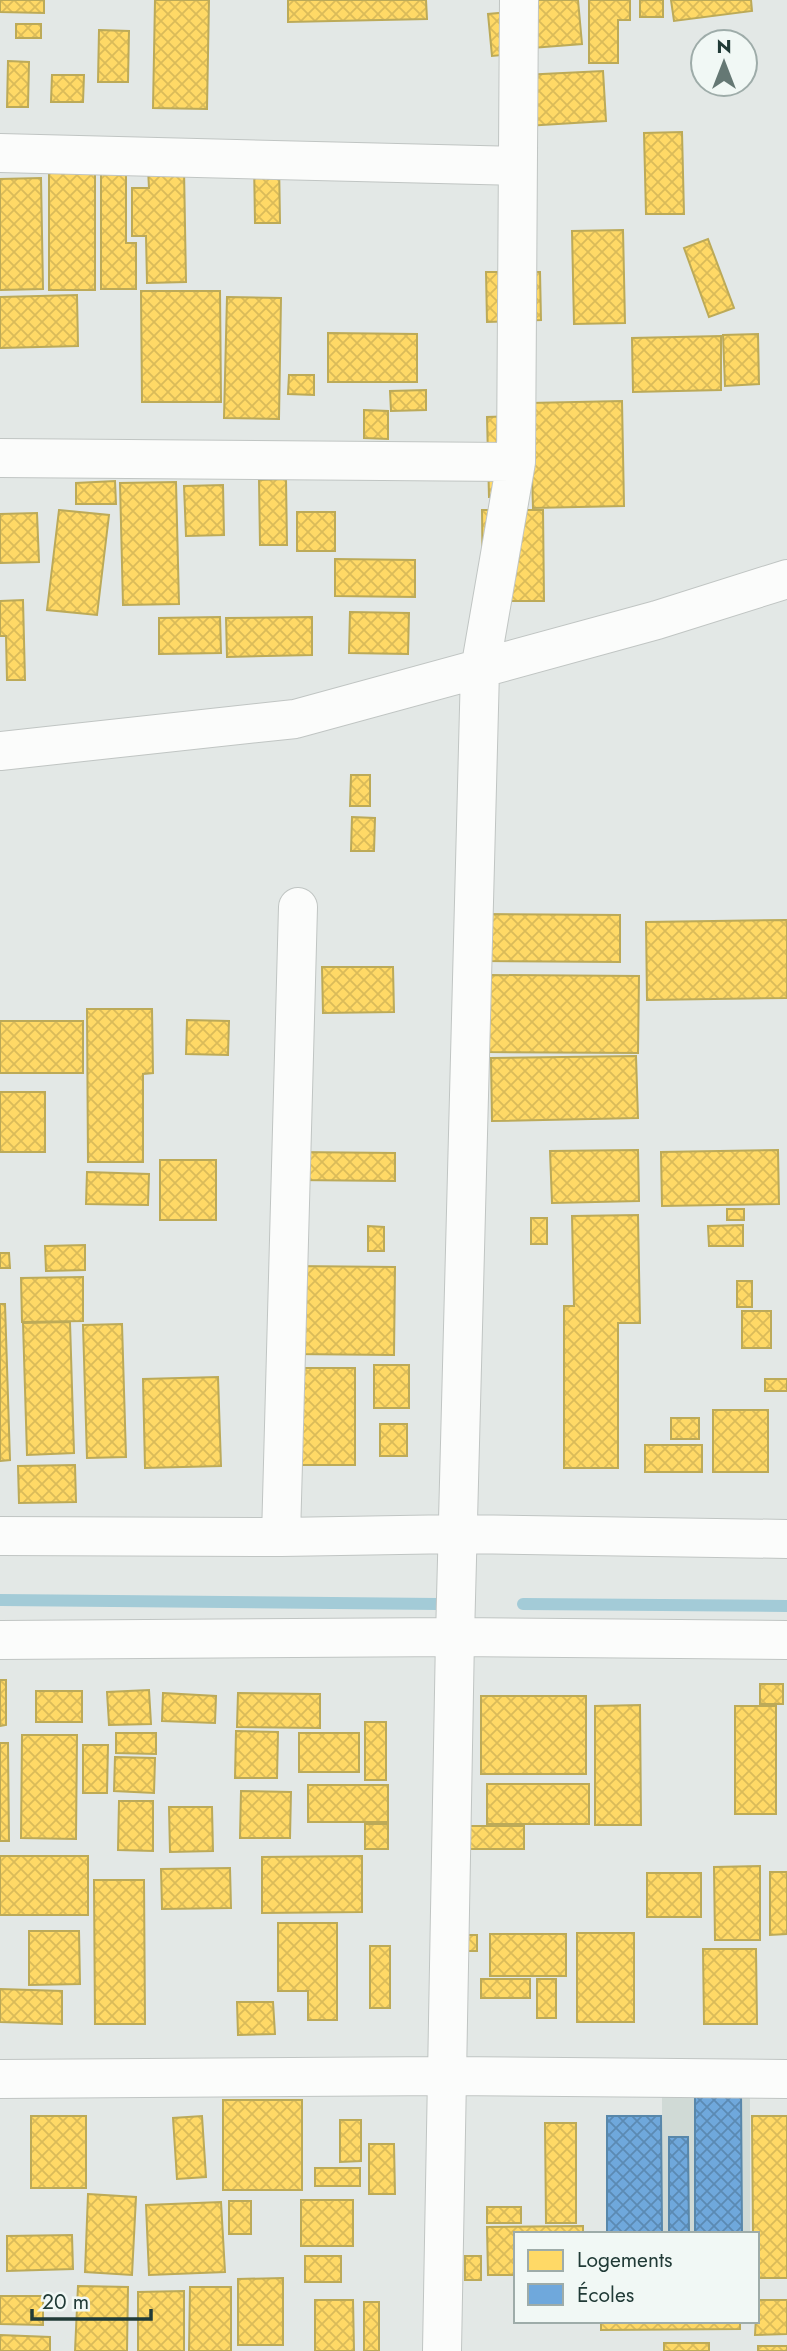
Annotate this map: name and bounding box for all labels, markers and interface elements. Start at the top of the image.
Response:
north arrow [689,28,759,98]
text: N [716,33,732,60]
legend [514,2232,759,2323]
text: Logements [577,2245,672,2275]
scale bar [32,2278,150,2322]
text: Écoles [577,2280,634,2310]
text: 20 m [42,2287,89,2317]

